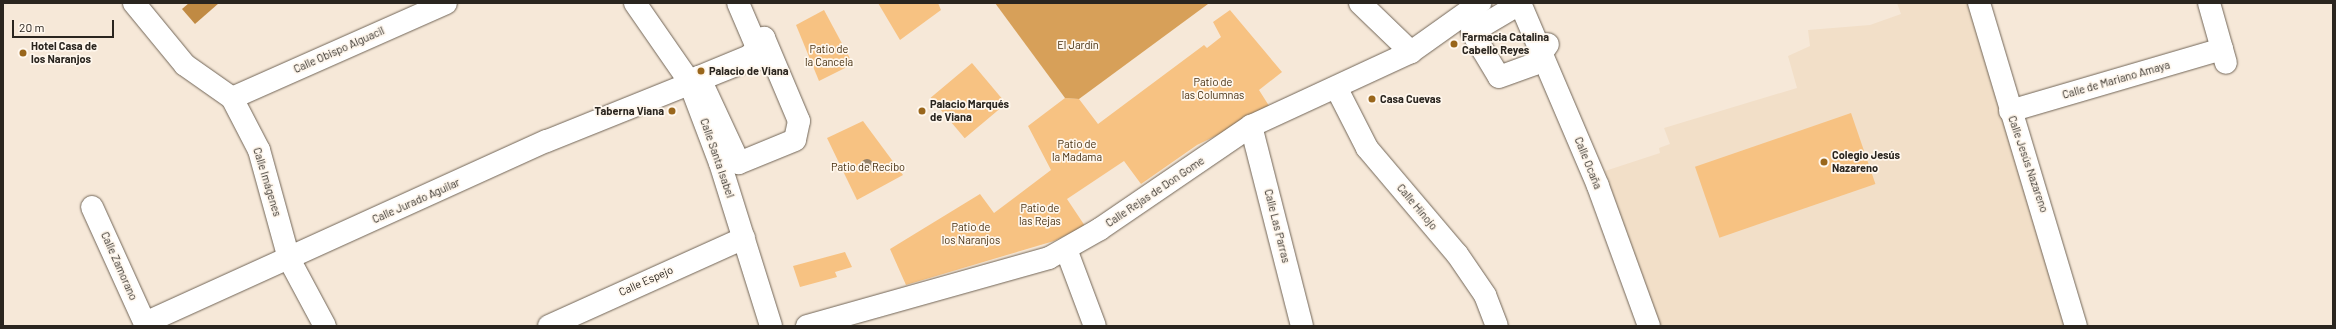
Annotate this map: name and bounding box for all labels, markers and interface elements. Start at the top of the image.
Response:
scale bar [14,12,116,38]
text: 20 m [19,20,45,34]
street label: Calle Obispo Alguacil [291,24,387,76]
place label: Farmacia Catalina Cabello Reyes [1462,31,1549,57]
park label: El Jardín [1057,38,1099,52]
marker: Farmacia Catalina Cabello Reyes [1449,39,1459,49]
place label: Hotel Casa de los Naranjos [31,40,97,66]
park label: Patio de la Cancela [805,43,853,69]
marker: Hotel Casa de los Naranjos [18,48,28,58]
street label: Calle de Mariano Amaya [2061,58,2171,102]
place label: Palacio de Viana [709,64,789,78]
marker: Palacio de Viana [696,66,706,76]
park label: Patio de las Columnas [1182,76,1244,102]
place label: Casa Cuevas [1380,92,1441,106]
marker: Casa Cuevas [1367,94,1377,104]
place label: Palacio Marqués de Viana [930,98,1009,124]
place label: Taberna Viana [594,104,664,118]
marker: Taberna Viana [667,106,677,116]
marker: Palacio Marqués de Viana [917,106,927,116]
street label: Calle Jesús Nazareno [2005,114,2051,214]
street label: Calle Santa Isabel [697,117,737,199]
street label: Calle Ocaña [1572,135,1604,191]
park label: Patio de la Madama [1052,138,1102,164]
street label: Calle Imágenes [250,146,284,218]
place label: Colegio Jesús Nazareno [1832,149,1900,175]
street label: Calle Rejas de Don Gome [1103,154,1207,230]
marker: Colegio Jesús Nazareno [1819,157,1829,167]
park label: Patio de Recibo [831,160,905,174]
street label: Calle Jurado Aguilar [370,176,462,226]
street label: Calle Hinojo [1394,181,1440,233]
street label: Calle Las Parras [1261,188,1293,264]
park label: Patio de las Rejas [1019,202,1061,228]
park label: Patio de los Naranjos [942,221,1000,247]
street label: Calle Zamorano [98,230,140,302]
street label: Calle Espejo [617,263,675,299]

